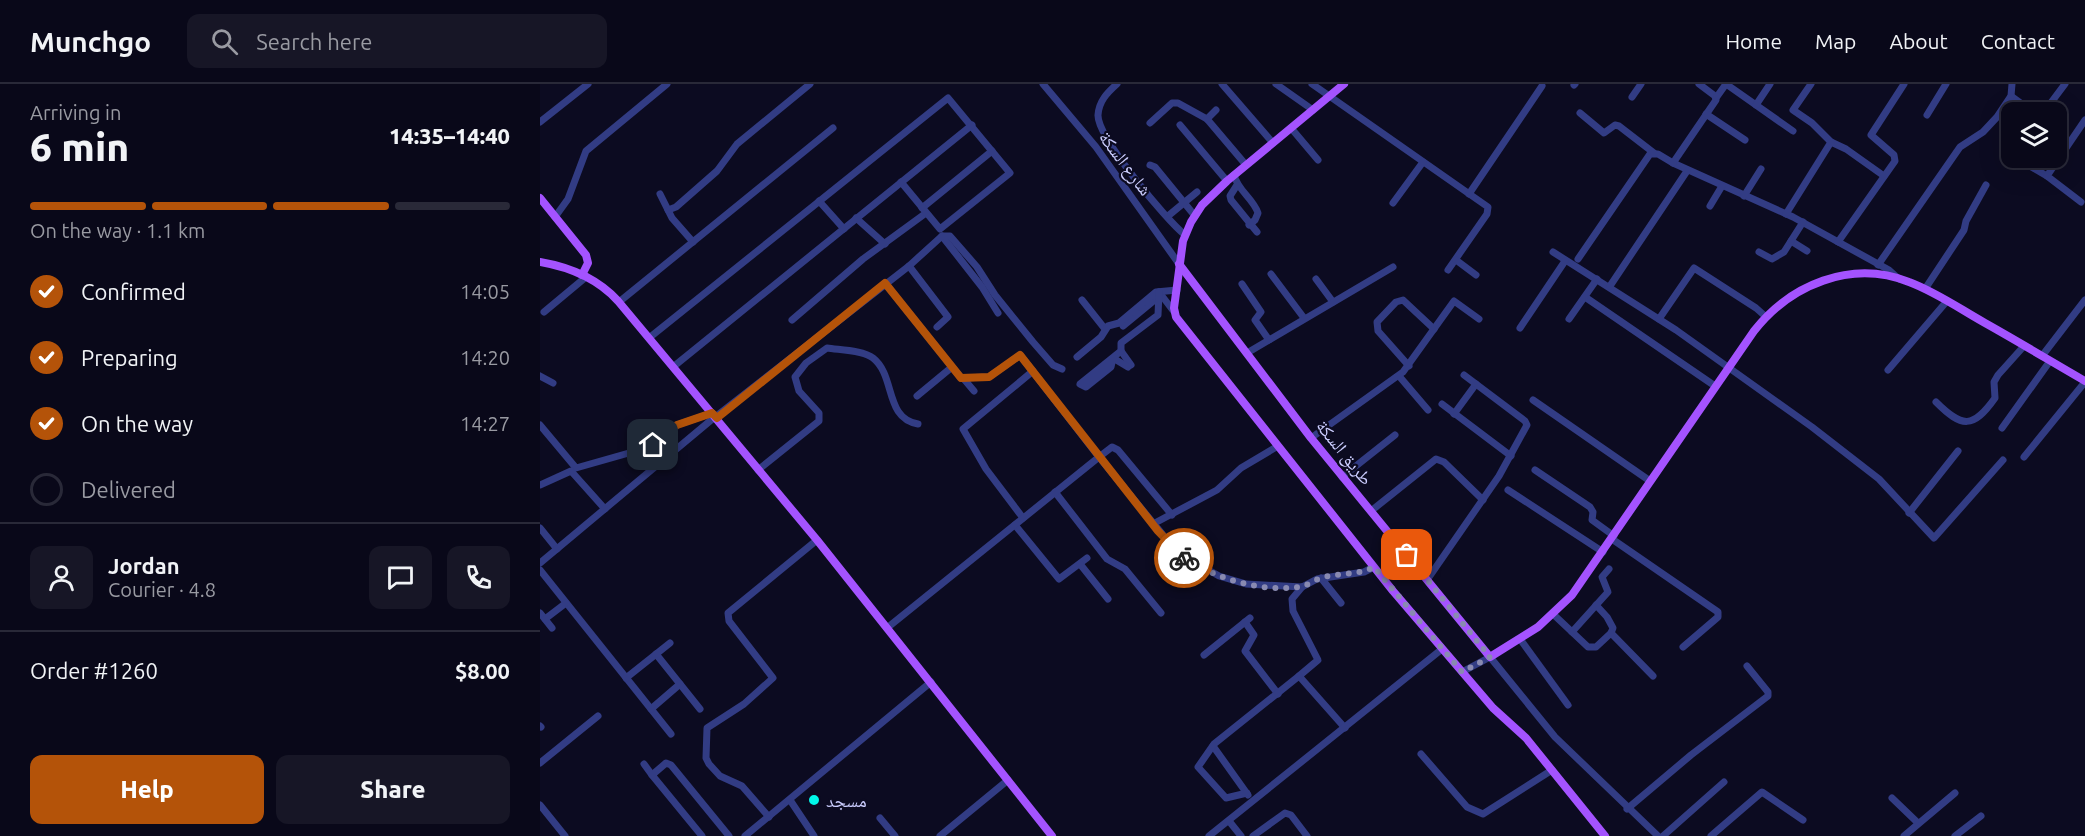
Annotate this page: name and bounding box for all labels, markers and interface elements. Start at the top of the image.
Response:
search box [187,14,607,68]
icon: search [208,25,241,58]
text: Munchgo [30,26,151,57]
text: Search here [256,29,372,54]
text: Home [1725,29,1782,53]
text: Map [1815,29,1856,53]
text: About [1889,29,1948,53]
text: Contact [1981,29,2055,53]
text: Arriving in [30,101,121,124]
map controls [2001,102,2067,168]
button: layers [2001,102,2067,168]
text: 14:35–14:40 [389,123,510,148]
text: 6 min [30,125,129,168]
street label: شارع السكة [1094,127,1156,200]
text: On the way · 1.1 km [30,219,205,242]
icon: check [30,275,63,308]
text: Confirmed [81,279,186,304]
text: 14:05 [460,280,510,303]
icon: check [30,341,63,374]
text: Preparing [81,345,178,370]
text: 14:20 [460,346,510,369]
icon: check [30,407,63,440]
text: On the way [81,411,193,436]
text: 14:27 [460,412,510,435]
street label: طريق السكة [1311,416,1377,490]
pin [627,419,678,470]
icon: home [636,428,669,461]
text: Delivered [81,477,176,502]
courier [1154,528,1214,588]
pin [1381,529,1432,580]
icon: bag [1390,538,1423,571]
icon: bike [1168,542,1201,575]
button: person [30,546,93,609]
button: chat [369,546,432,609]
button: phone [447,546,510,609]
text: Jordan [108,553,180,578]
text: Courier · 4.8 [108,578,216,601]
text: Order #1260 [30,658,158,683]
text: $8.00 [455,658,510,683]
button: Help [30,755,264,824]
button: Share [276,755,510,824]
place label: مسجد [826,790,867,811]
marker: مسجد [807,793,821,807]

